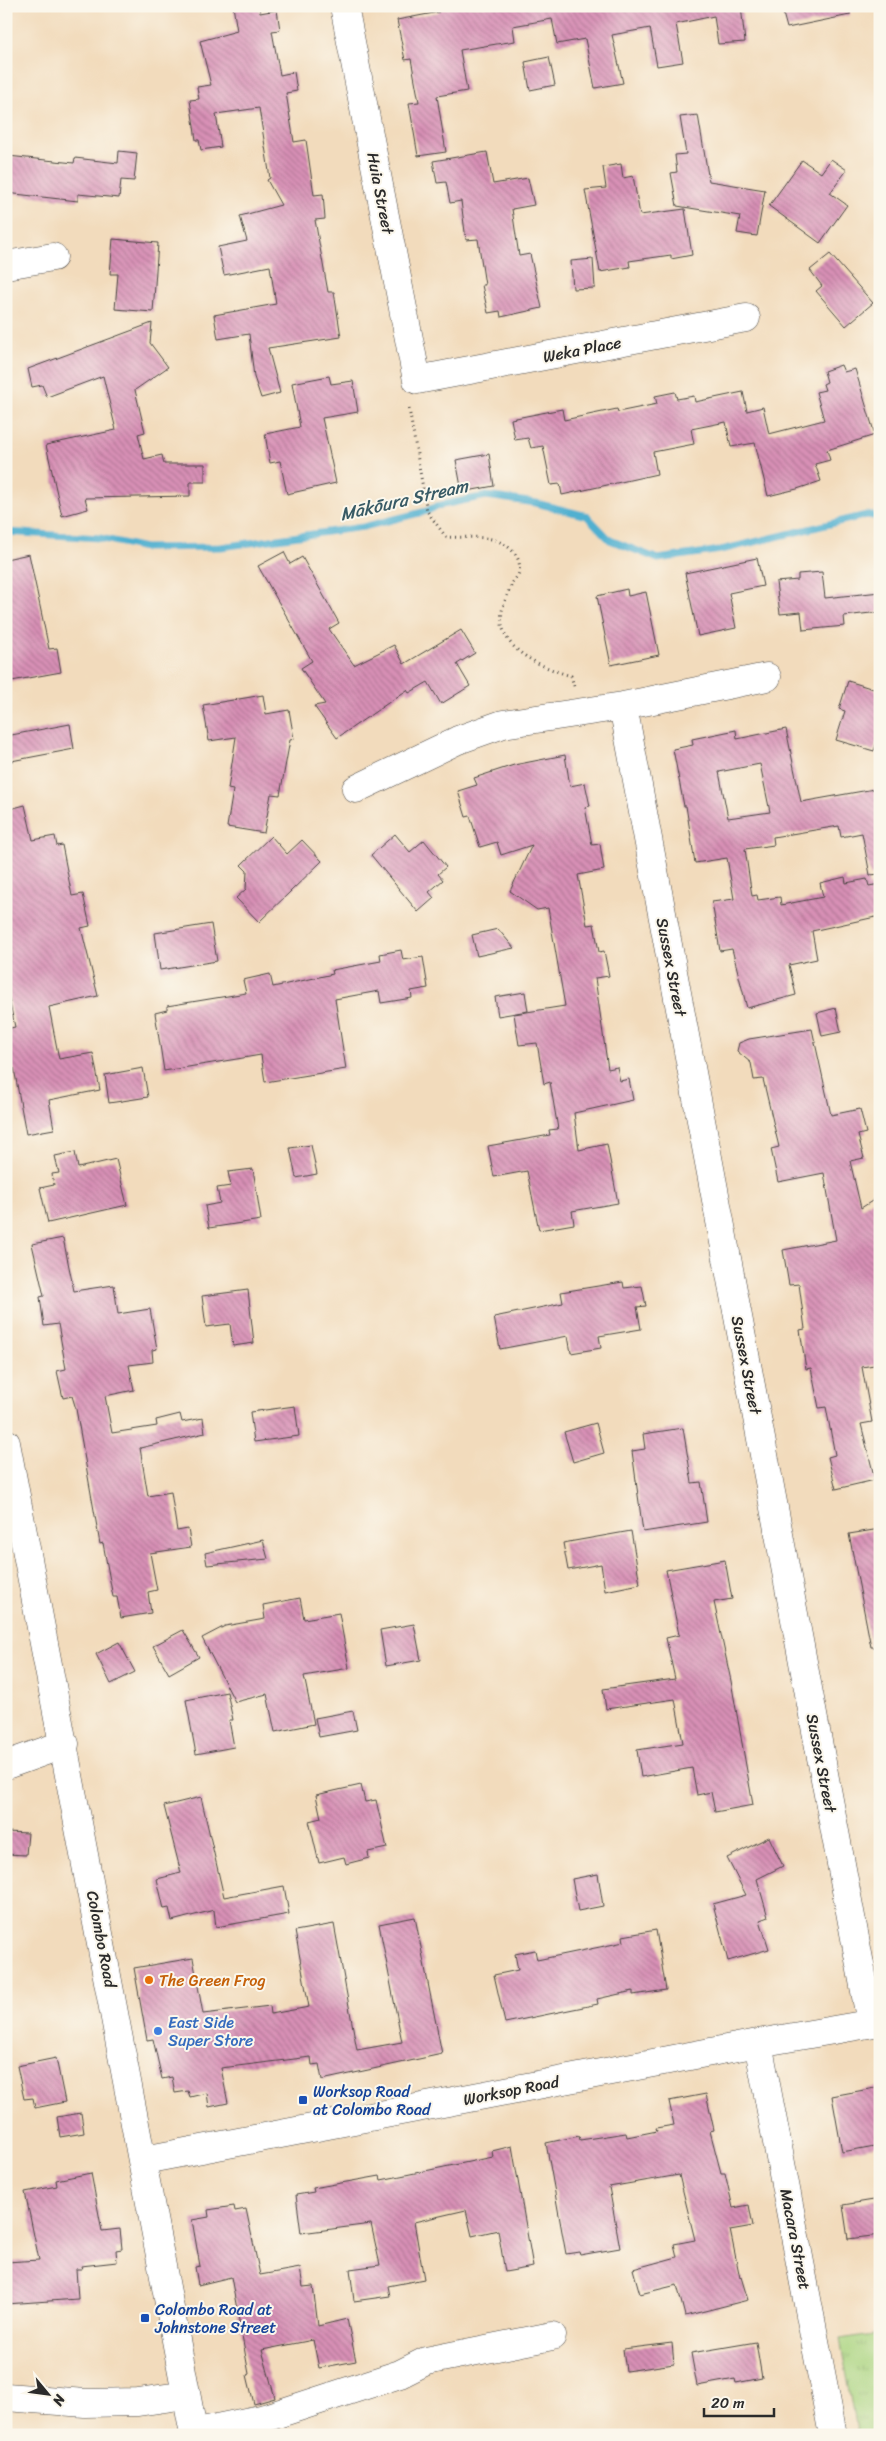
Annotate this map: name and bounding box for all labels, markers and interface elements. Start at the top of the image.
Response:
street label: Huia Street [358,150,403,237]
street label: Weka Place [540,328,624,371]
water label: Mākōura Stream [337,469,472,530]
street label: Sussex Street [648,915,695,1019]
street label: Sussex Street [723,1313,770,1417]
street label: Sussex Street [798,1711,845,1815]
street label: Colombo Road [78,1888,125,1992]
place label: The Green Frog [159,1966,265,1995]
marker: The Green Frog [143,1974,155,1986]
place label: East Side Super Store [168,2008,253,2055]
marker: East Side Super Store [152,2025,164,2037]
street label: Worksop Road [461,2067,563,2114]
place label: Worksop Road at Colombo Road [313,2077,432,2124]
marker: Worksop Road at Colombo Road [297,2094,309,2106]
street label: Macara Street [772,2186,820,2292]
place label: Colombo Road at Johnstone Street [154,2295,276,2342]
marker: Colombo Road at Johnstone Street [139,2312,151,2324]
north arrow [22,2368,72,2418]
scale bar [704,2386,774,2418]
text: N [46,2389,73,2411]
text: 20 m [711,2390,745,2416]

